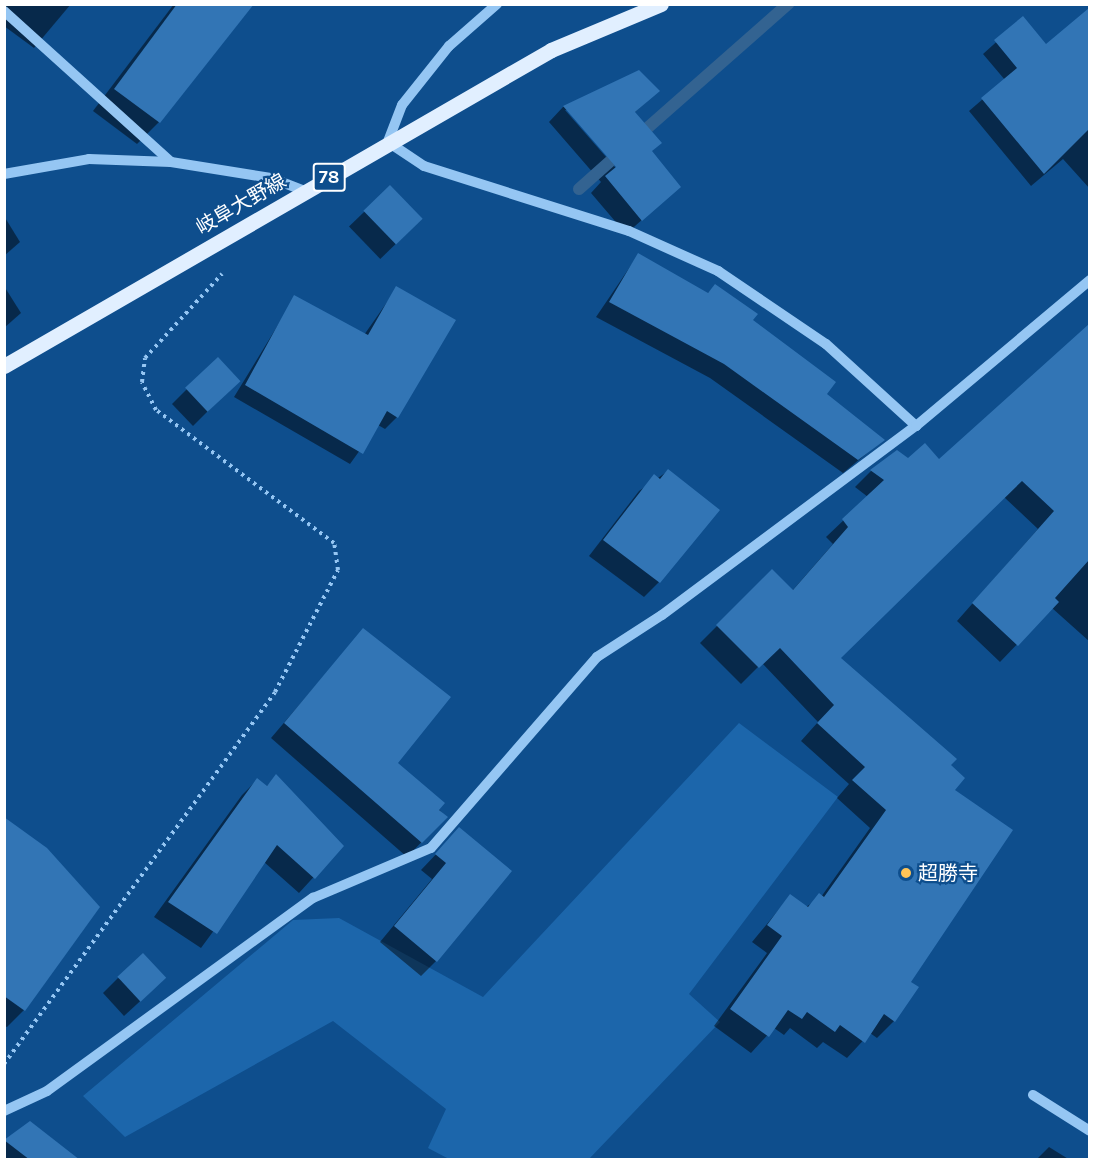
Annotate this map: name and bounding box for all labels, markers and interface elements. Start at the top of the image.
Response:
road number: 78 [312,162,346,192]
street label: 岐阜大野線 [192,169,290,239]
place label: 超勝寺 [918,861,978,885]
marker: 超勝寺 [899,866,913,880]

